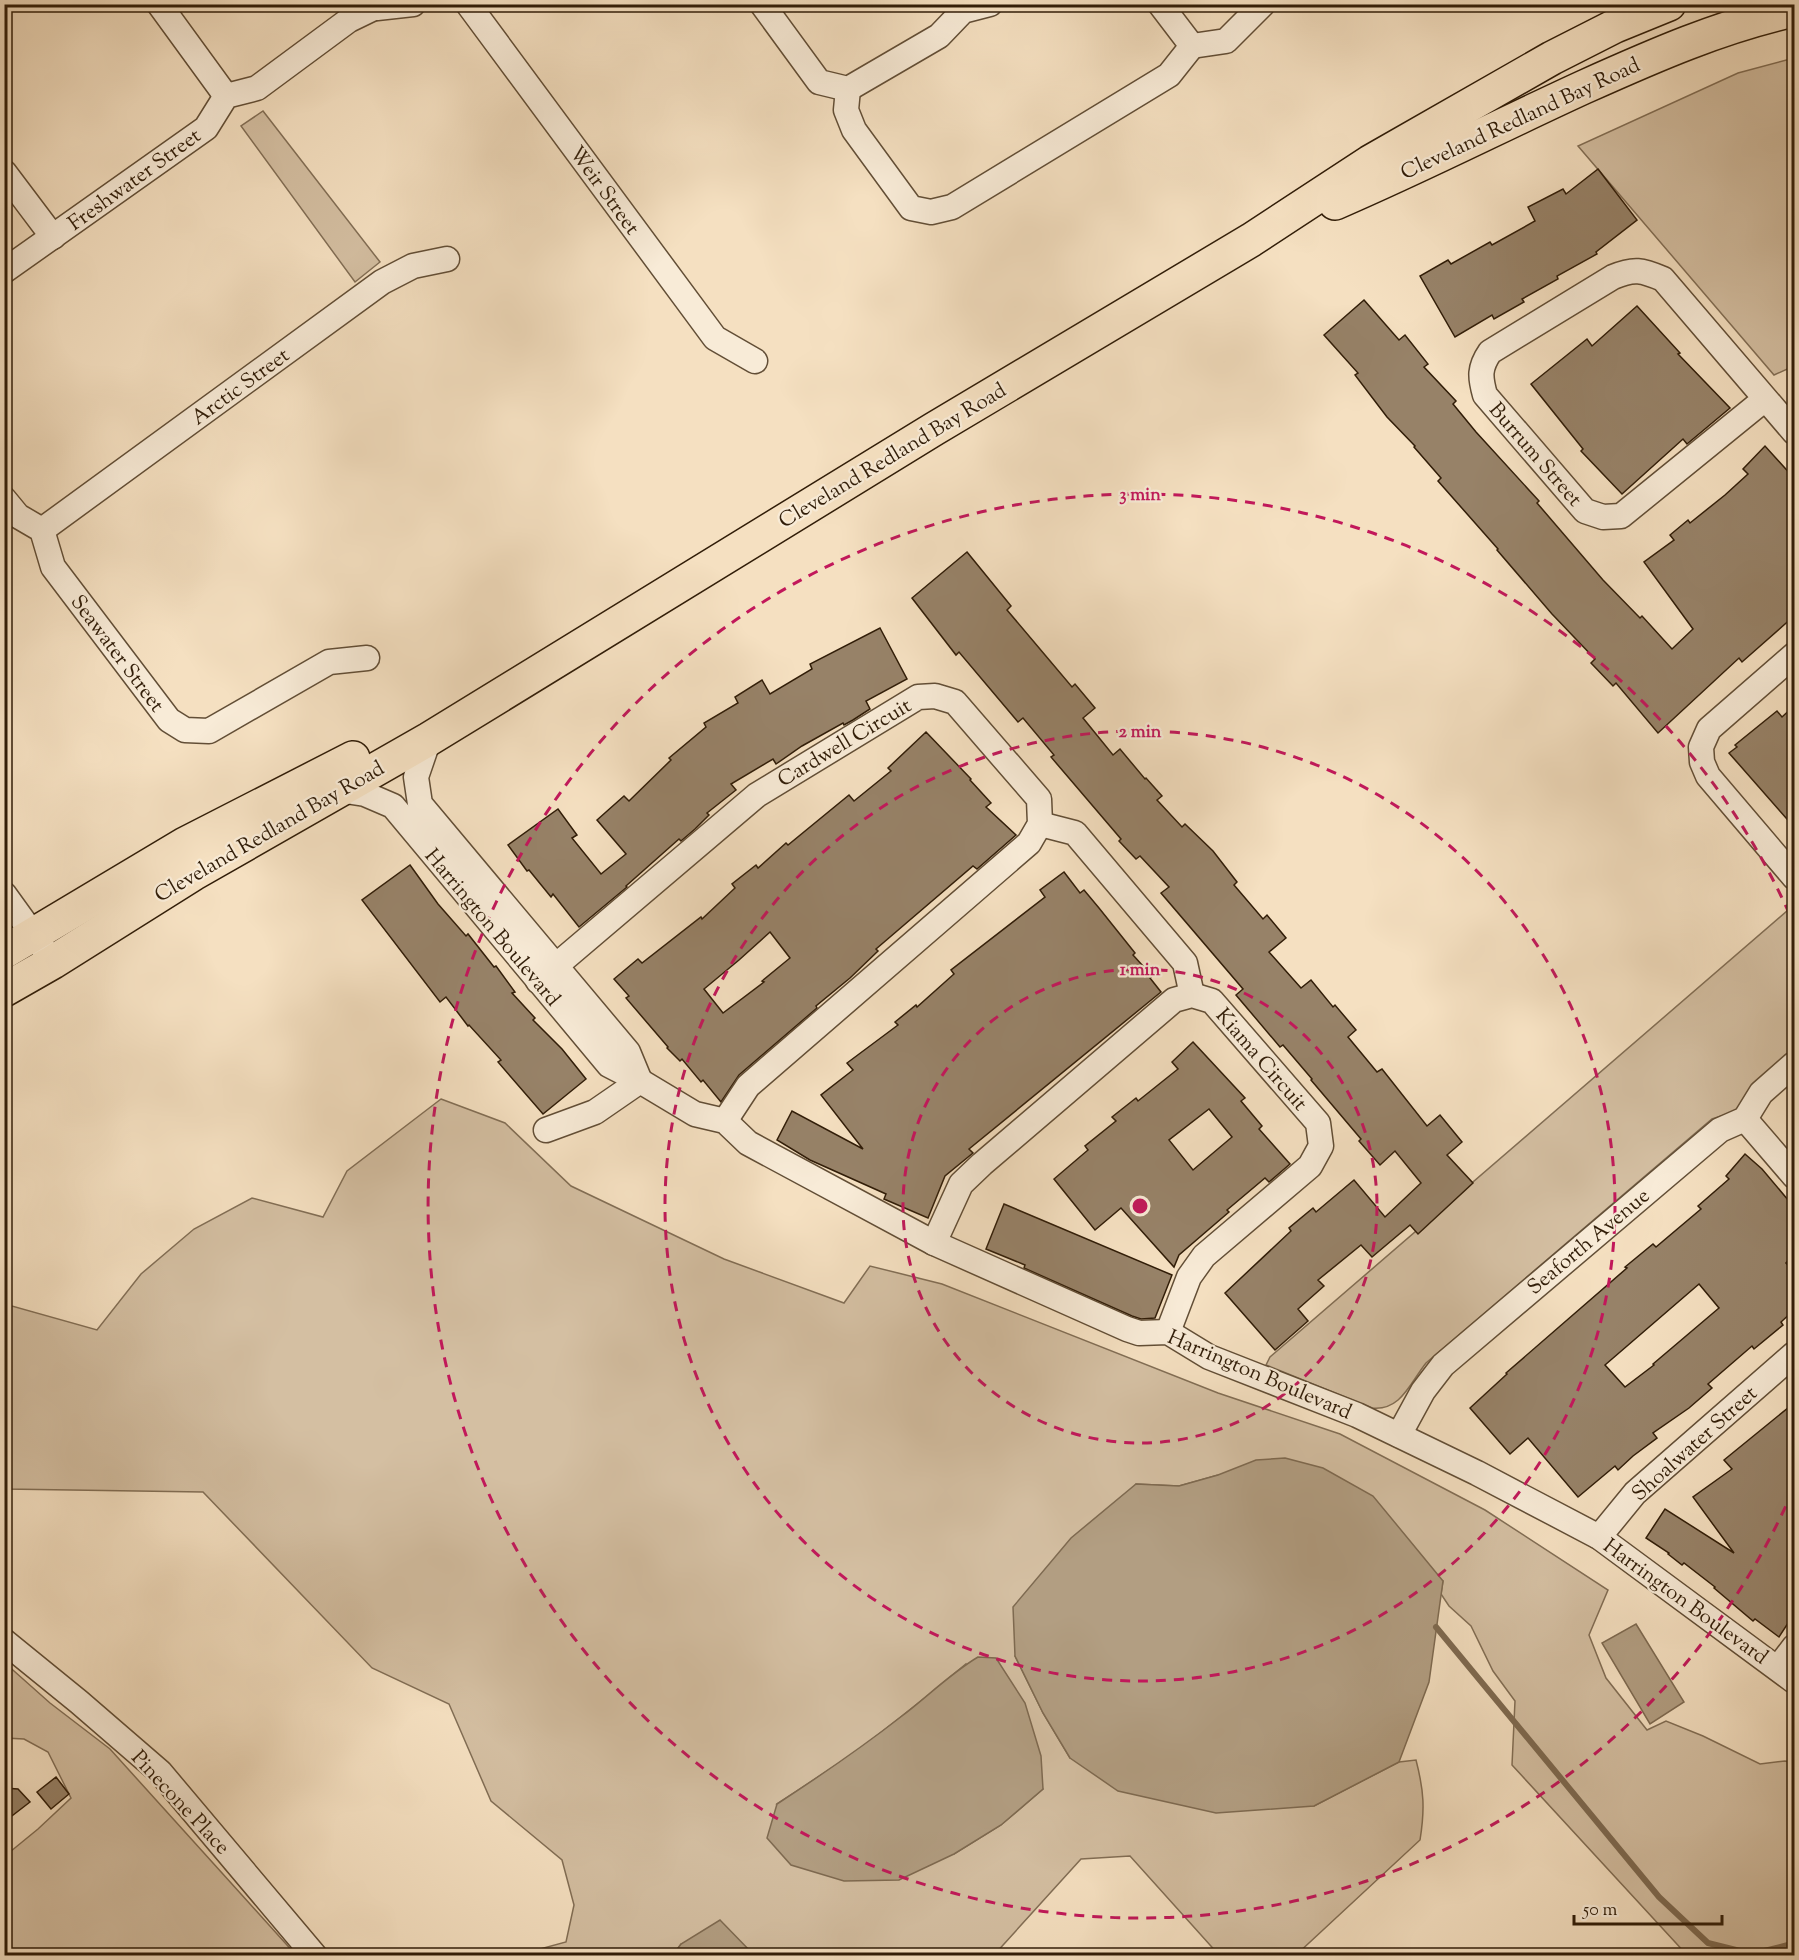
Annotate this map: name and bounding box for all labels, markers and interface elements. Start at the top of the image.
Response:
street label: Cleveland Redland Bay Road [1396,51,1646,189]
street label: Freshwater Street [62,122,208,239]
street label: Weir Street [561,140,646,242]
street label: Arctic Street [186,342,297,434]
street label: Cleveland Redland Bay Road [773,377,1013,537]
street label: Burrum Street [1481,397,1588,514]
text: 3 min [1119,483,1161,509]
street label: Seawater Street [62,589,171,719]
street label: Cardwell Circuit [772,692,918,796]
text: 2 min [1119,720,1162,746]
street label: Cleveland Redland Bay Road [149,754,391,911]
street label: Harrington Boulevard [416,843,567,1014]
text: 1 min [1120,958,1161,984]
street label: Kiama Circuit [1207,1002,1314,1118]
street label: Seaforth Avenue [1521,1182,1657,1303]
centre of rings [1130,1196,1150,1216]
street label: Harrington Boulevard [1162,1323,1356,1428]
street label: Shoalwater Street [1626,1380,1765,1509]
street label: Harrington Boulevard [1596,1532,1774,1673]
street label: Pinecone Place [123,1744,236,1862]
scale bar [1574,1888,1722,1926]
text: 50 m [1582,1898,1618,1924]

